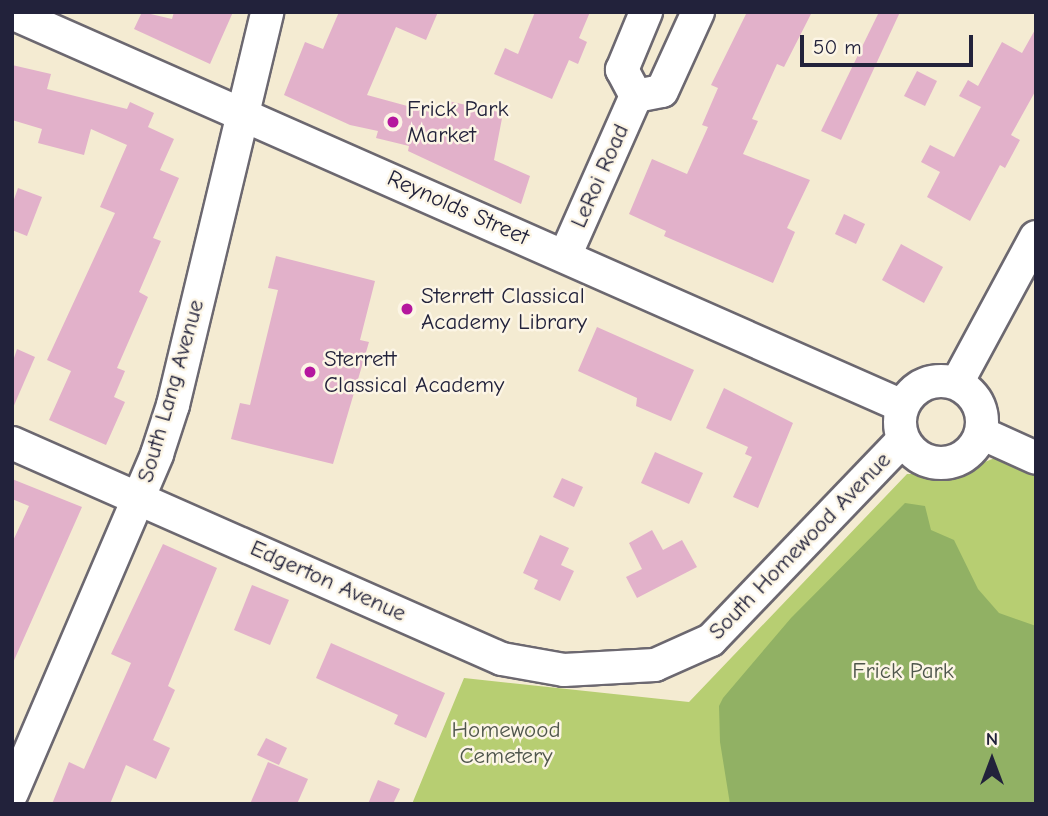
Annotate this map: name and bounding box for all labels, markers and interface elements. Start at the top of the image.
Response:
scale bar [803,21,976,65]
text: 50 m [813,35,862,59]
place label: Frick Park Market [407,95,509,149]
marker: Frick Park Market [385,114,401,130]
street label: LeRoi Road [565,120,635,232]
street label: Reynolds Street [383,164,533,252]
place label: Sterrett Classical Academy Library [421,282,587,336]
street label: South Lang Avenue [132,296,210,486]
marker: Sterrett Classical Academy Library [399,301,415,317]
place label: Sterrett Classical Academy [324,345,504,399]
marker: Sterrett Classical Academy [302,364,318,380]
street label: South Homewood Avenue [703,446,897,646]
street label: Edgerton Avenue [246,534,410,628]
park label: Frick Park [852,657,954,685]
park label: Homewood Cemetery [451,716,561,770]
north arrow [957,725,1027,795]
text: N [986,728,998,750]

